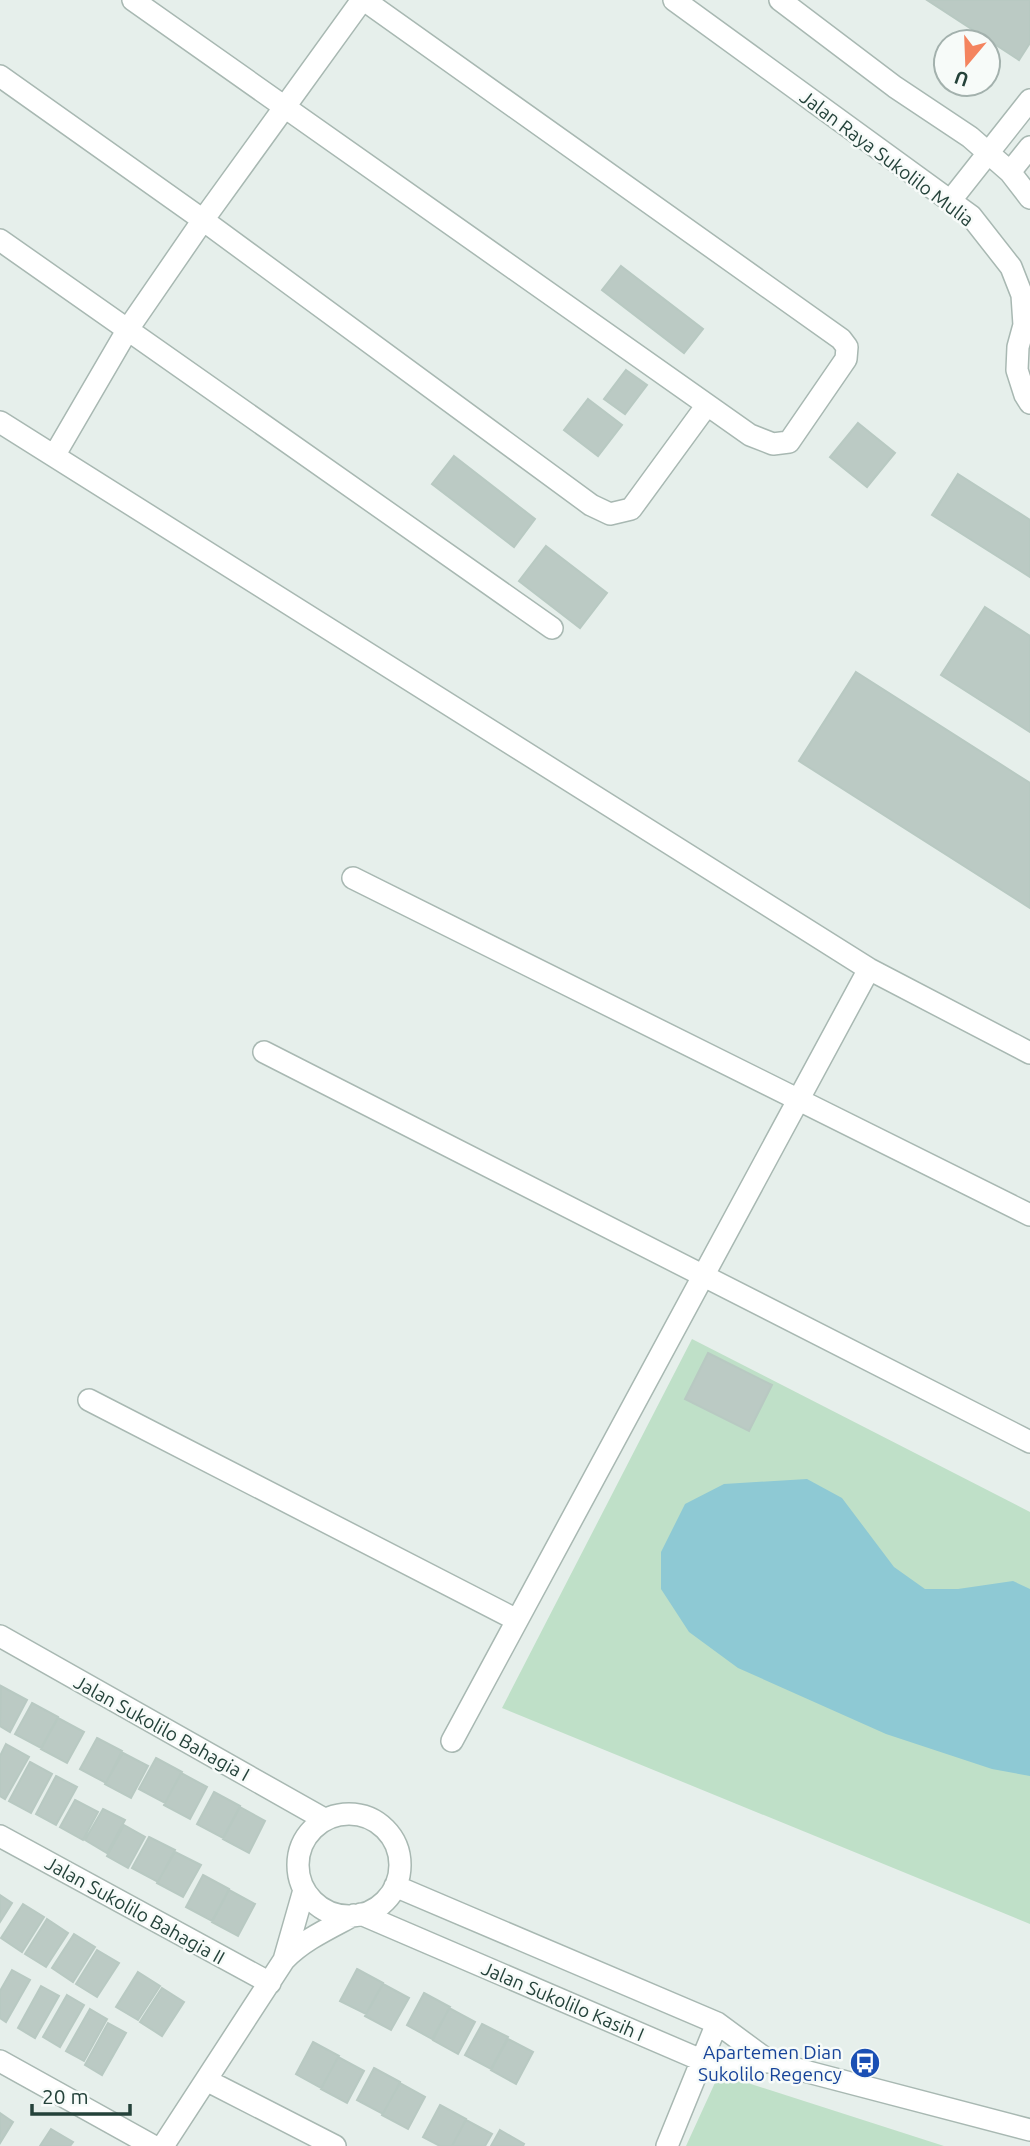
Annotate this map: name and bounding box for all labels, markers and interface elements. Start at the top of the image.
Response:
north arrow [932,28,1002,98]
text: U [952,67,971,92]
street label: Jalan Raya Sukolilo Mulia [796,85,978,231]
street label: Jalan Sukolilo Bahagia I [70,1671,254,1785]
street label: Jalan Sukolilo Bahagia II [41,1851,229,1969]
street label: Jalan Sukolilo Kasih I [478,1957,648,2045]
place label: Apartemen Dian Sukolilo Regency [698,2041,842,2085]
bus stop icon: Apartemen Dian Sukolilo Regency [848,2046,882,2080]
scale bar [32,2072,130,2116]
text: 20 m [42,2084,89,2108]

